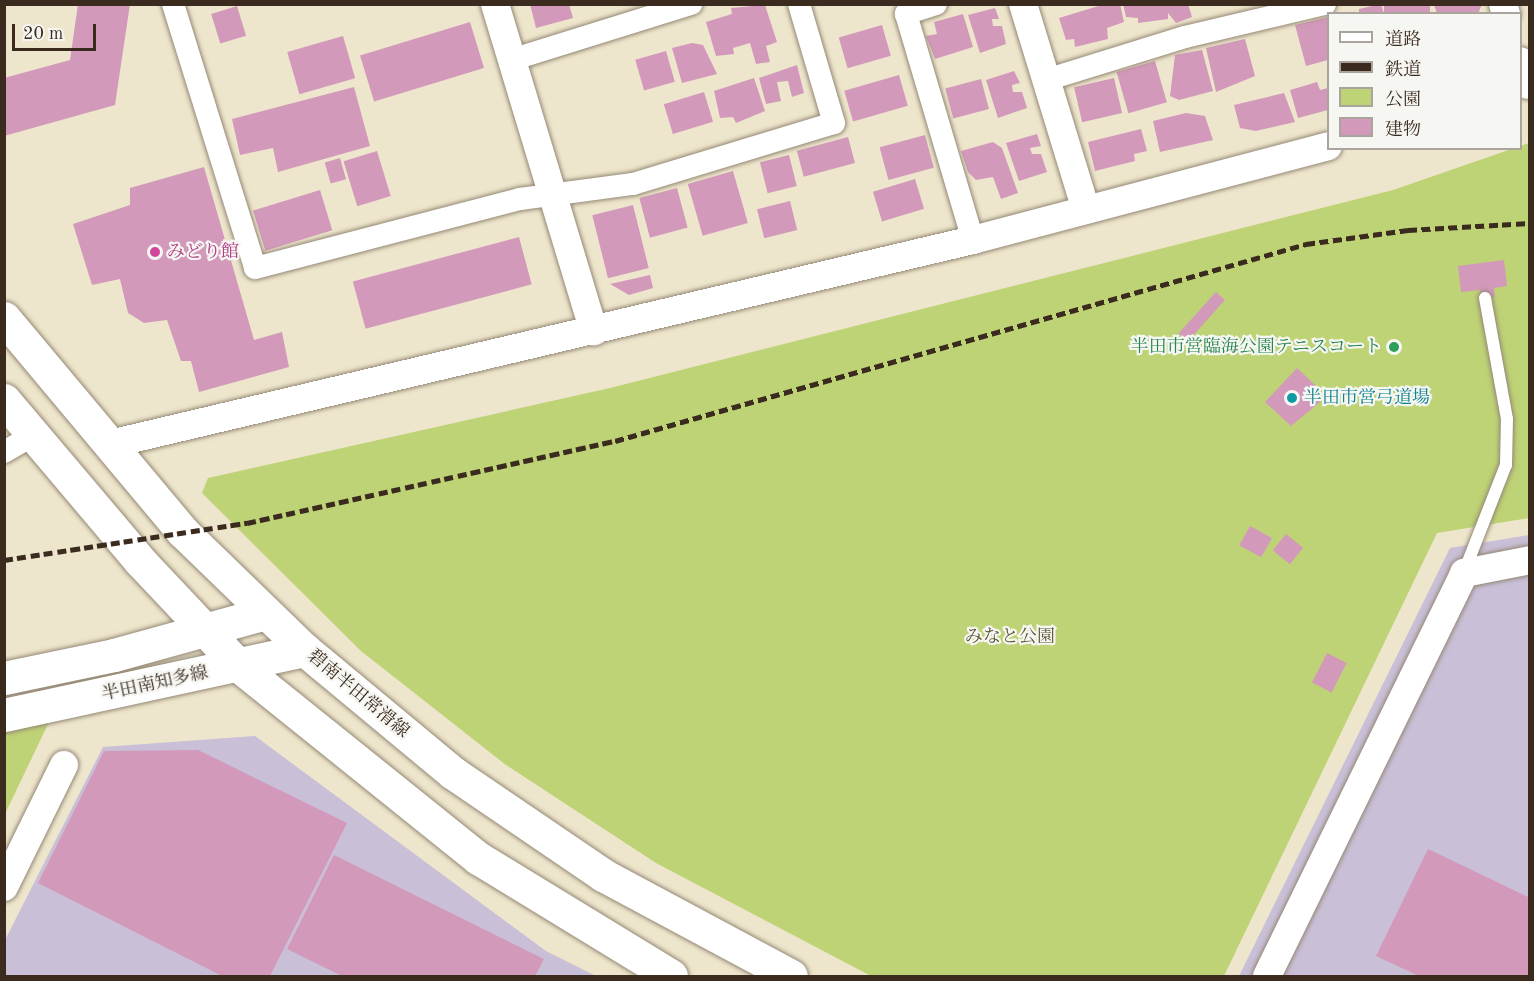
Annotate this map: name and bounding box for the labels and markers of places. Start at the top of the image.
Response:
place label: みどり館 [167,241,239,263]
marker: みどり館 [148,245,162,259]
place label: 半田市営臨海公園テニスコート [1130,336,1382,358]
marker: 半田市営臨海公園テニスコート [1387,340,1401,354]
place label: 半田市営弓道場 [1304,387,1430,409]
marker: 半田市営弓道場 [1285,391,1299,405]

